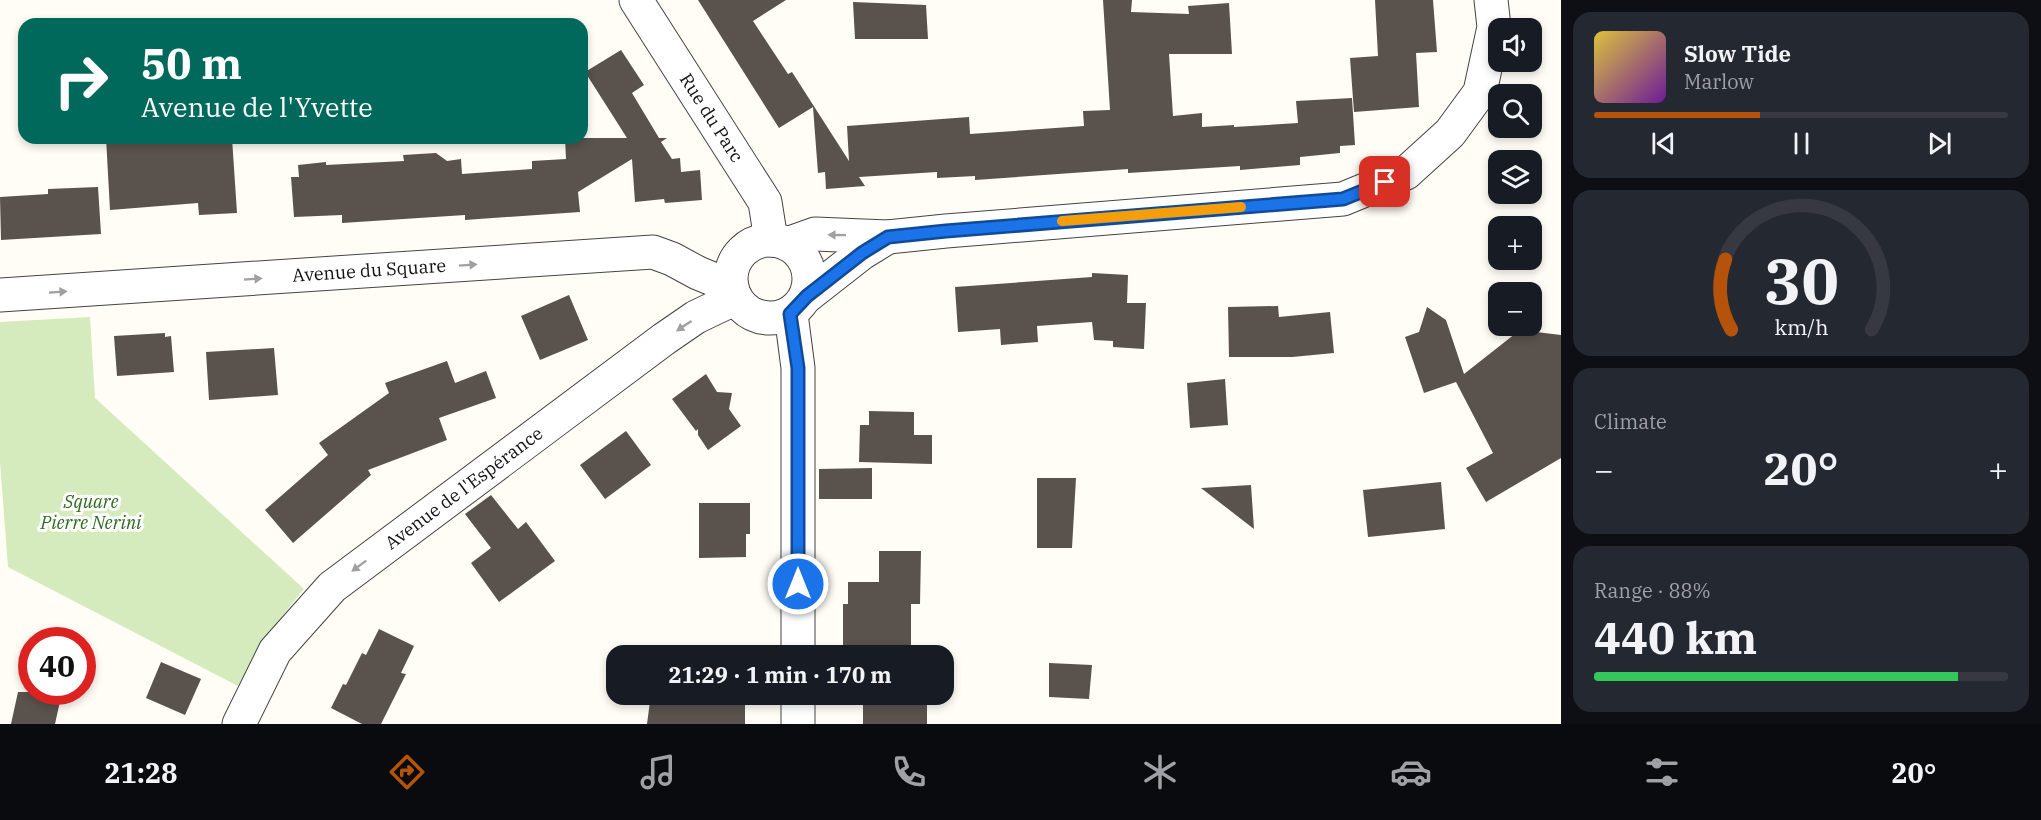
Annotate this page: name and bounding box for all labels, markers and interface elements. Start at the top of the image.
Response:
map controls [1488,18,1542,336]
button: sound [1488,18,1542,72]
text: 50 m [141,36,242,91]
text: Slow Tide [1684,39,1791,68]
icon: right [42,42,120,120]
text: Marlow [1684,68,1754,95]
street label: Rue du Parc [675,69,749,167]
button: search [1488,84,1542,138]
text: Avenue de l'Yvette [141,89,373,124]
icon: previous [1647,127,1680,160]
icon: pause [1785,127,1818,160]
icon: next [1923,127,1956,160]
button: layers [1488,150,1542,204]
pin [1359,156,1410,207]
icon: arrive [1368,165,1401,198]
button: + [1488,216,1542,270]
one-way arrow [827,230,846,239]
text: 30 [1764,240,1838,321]
street label: Avenue du Square [292,254,447,287]
one-way arrow [459,260,478,269]
one-way arrow [243,274,262,283]
button: − [1488,282,1542,336]
one-way arrow [49,287,68,296]
text: km/h [1774,313,1828,341]
one-way arrow [676,320,693,331]
text: Climate [1594,408,1667,435]
street label: Avenue de l'Espérance [380,421,547,554]
text: 20° [1763,439,1839,497]
text: − [1594,448,1614,491]
text: + [1988,448,2008,491]
park label: Square Pierre Nerini [39,490,142,534]
position arrow [766,552,830,616]
one-way arrow [351,560,366,572]
text: Range · 88% [1594,577,1711,604]
text: 440 km [1594,608,1757,666]
speed limit sign: 40 [18,627,96,705]
text: 21:29 · 1 min · 170 m [668,660,892,689]
icon: directions [386,751,428,793]
icon: music [637,751,679,793]
icon: phone [888,751,930,793]
icon: climate [1139,751,1181,793]
icon: car [1390,751,1432,793]
icon: filters [1641,751,1683,793]
text: 21:28 [104,755,177,790]
text: 20° [1891,755,1937,790]

